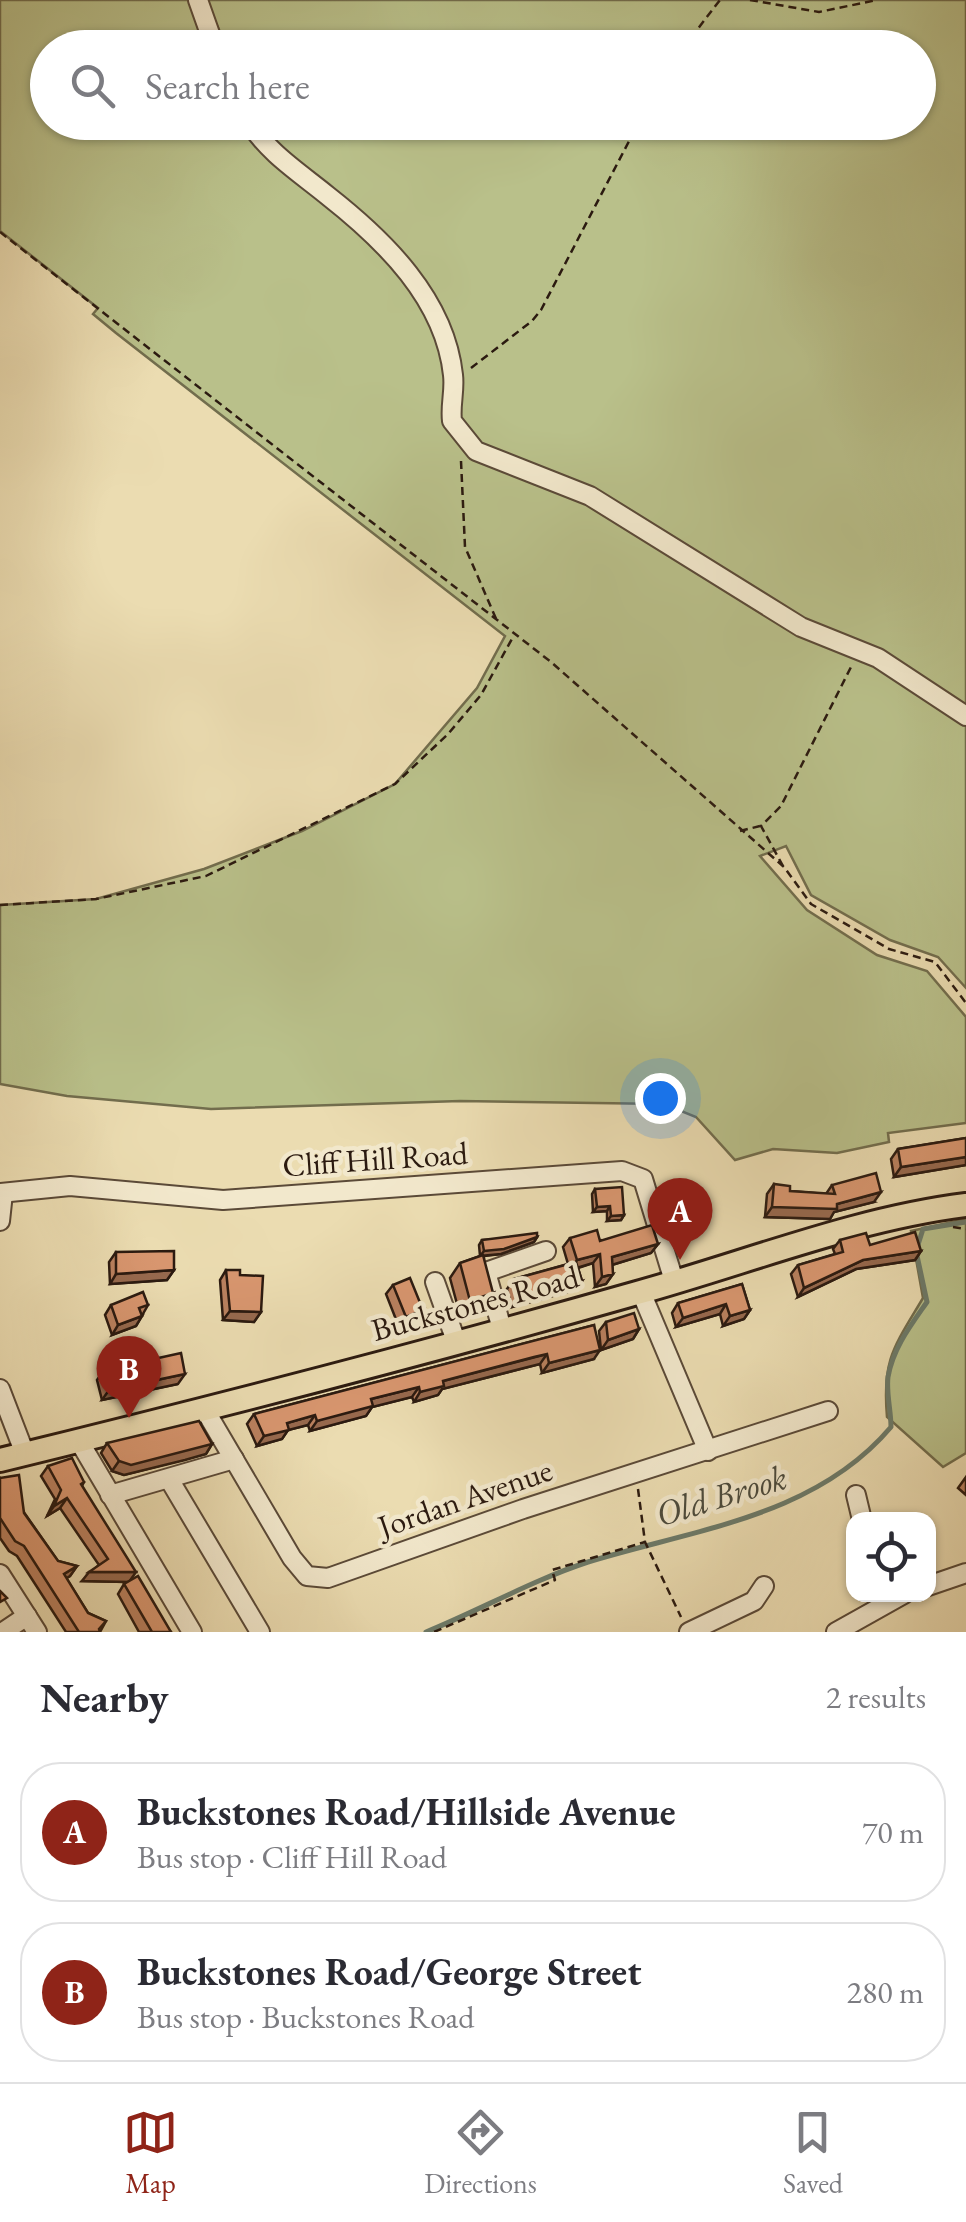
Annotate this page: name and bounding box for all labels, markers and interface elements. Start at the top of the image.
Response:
search box [30,30,936,140]
icon: search [65,58,120,113]
text: Search here [145,61,310,110]
your location [635,1073,686,1124]
street label: Cliff Hill Road [281,1132,470,1186]
pin: A [648,1178,712,1260]
street label: Buckstones Road [367,1255,584,1351]
pin: B [96,1336,162,1418]
street label: Jordan Avenue [370,1449,558,1548]
water label: Old Brook [650,1454,792,1536]
map controls [846,1512,936,1602]
button: locate [846,1512,936,1602]
text: Nearby [40,1670,169,1725]
text: 2 results [826,1676,926,1718]
text: Buckstones Road/Hillside Avenue [137,1787,676,1836]
text: A [63,1811,86,1853]
text: 70 m [862,1811,924,1853]
text: Bus stop · Cliff Hill Road [137,1836,447,1878]
text: Buckstones Road/George Street [137,1947,641,1996]
text: B [64,1971,85,2013]
text: 280 m [847,1971,924,2013]
text: Bus stop · Buckstones Road [137,1996,474,2038]
tab: Map [123,2105,178,2201]
tab: Directions [424,2105,537,2201]
tab: Saved [783,2105,843,2201]

